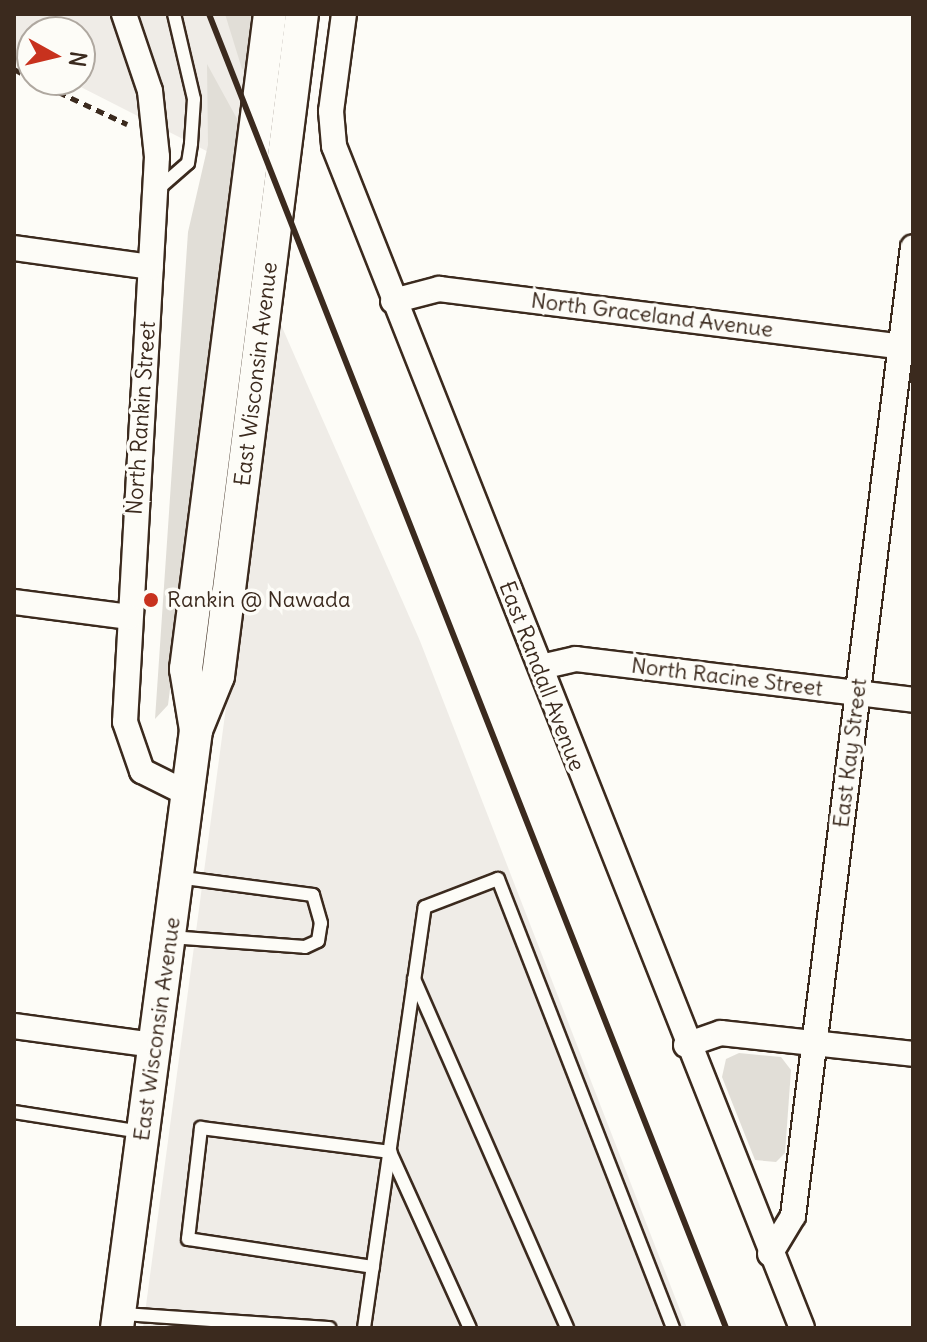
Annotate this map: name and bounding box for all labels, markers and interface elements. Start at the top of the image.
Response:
north arrow [16,16,96,96]
text: N [63,50,93,69]
street label: East Wisconsin Avenue [229,260,283,488]
street label: North Graceland Avenue [530,287,774,343]
street label: North Rankin Street [121,320,161,516]
street label: East Randall Avenue [494,577,590,775]
place label: Rankin @ Nawada [167,587,350,613]
marker: Rankin @ Nawada [142,591,160,609]
street label: North Racine Street [630,652,824,702]
street label: East Kay Street [828,677,872,829]
street label: East Wisconsin Avenue [128,915,186,1143]

